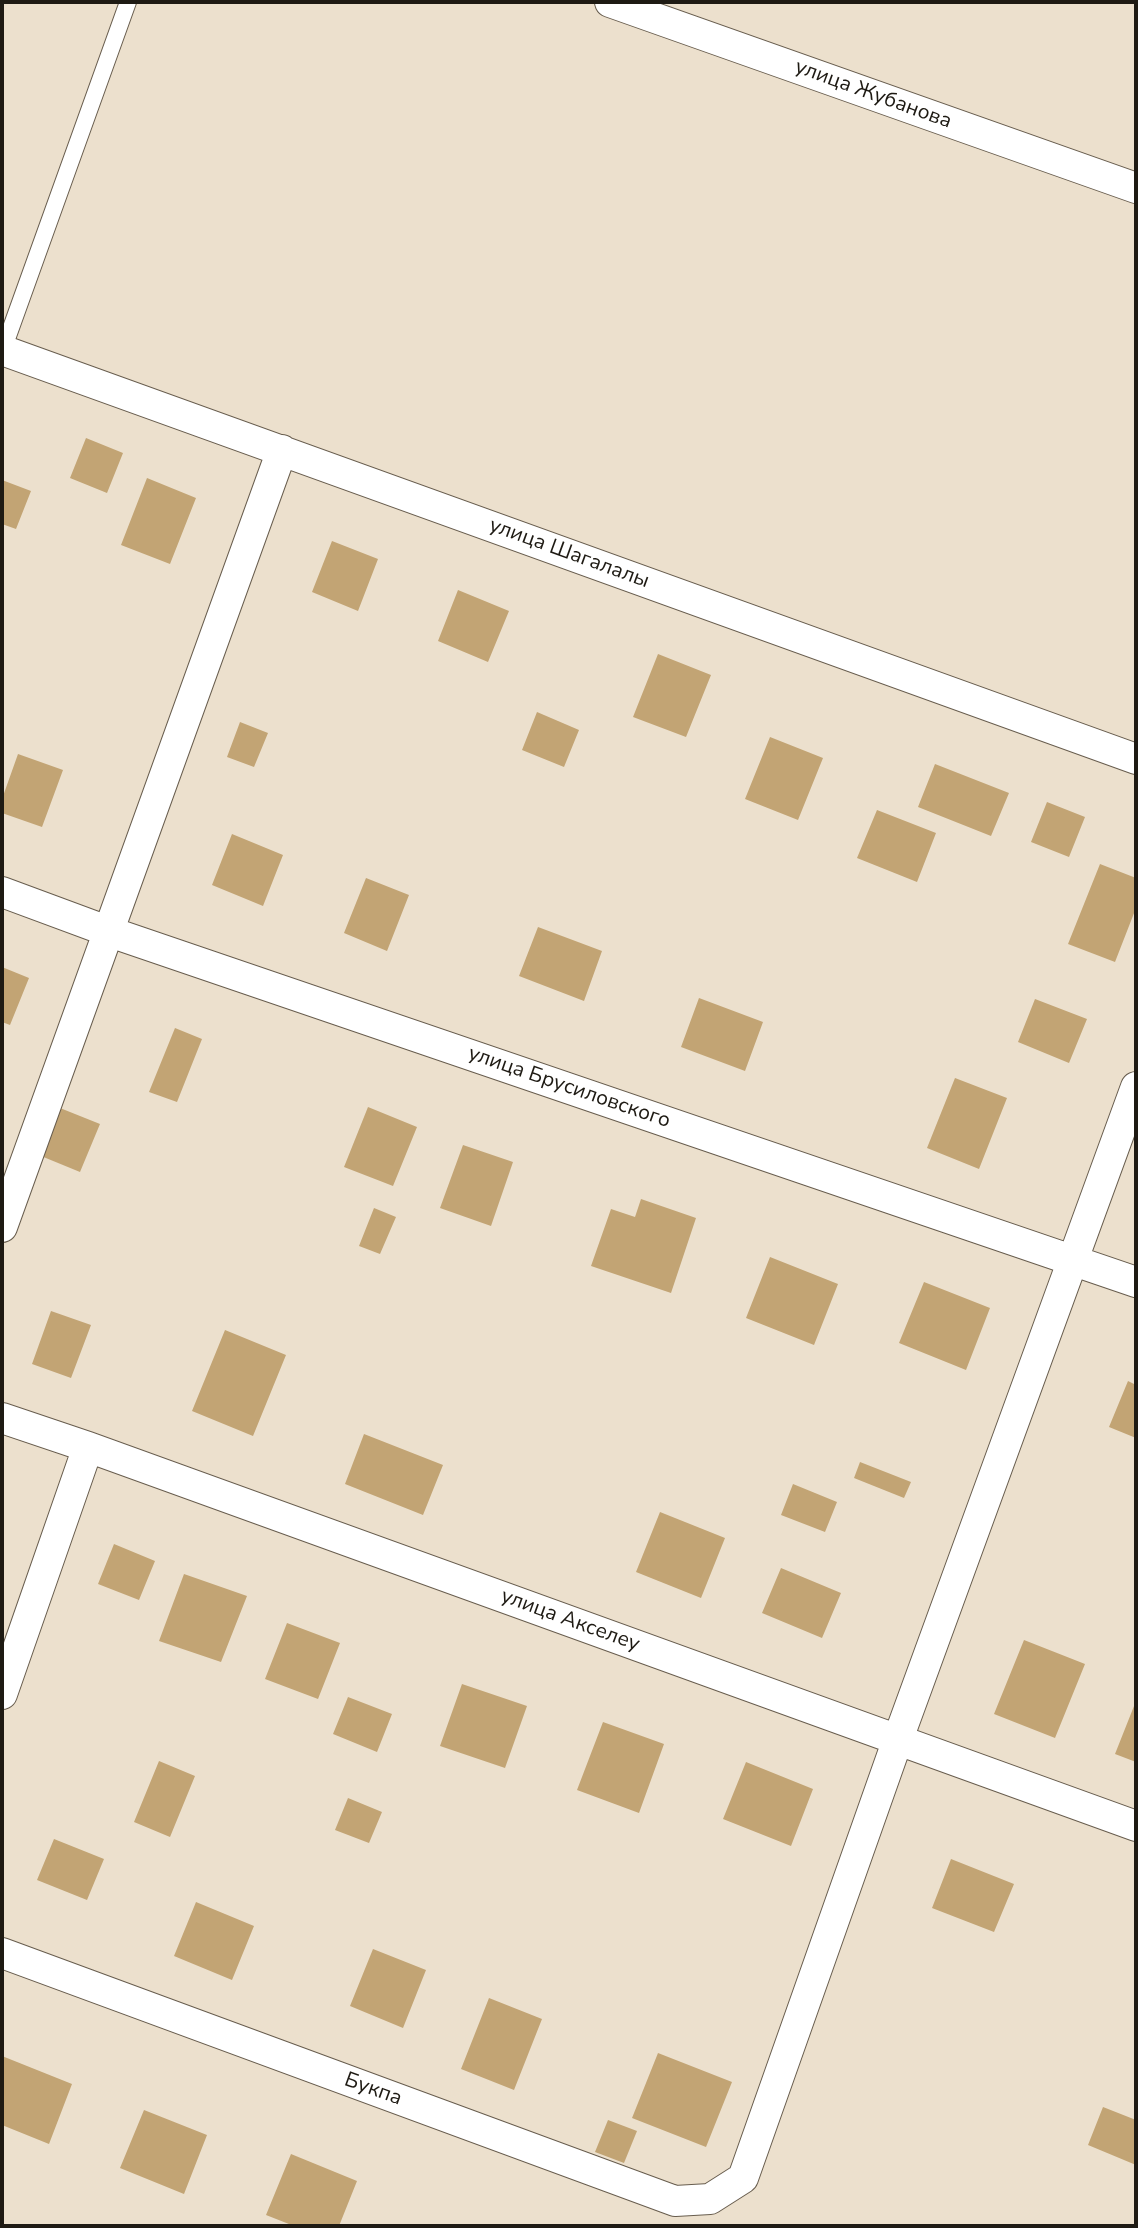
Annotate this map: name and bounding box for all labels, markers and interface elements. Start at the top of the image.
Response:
street label: улица Жубанова [791,55,955,135]
street label: улица Шагалалы [485,513,653,595]
street label: улица Брусиловского [464,1041,674,1135]
street label: улица Акселеу [497,1584,643,1658]
street label: Букпа [341,2068,405,2112]

